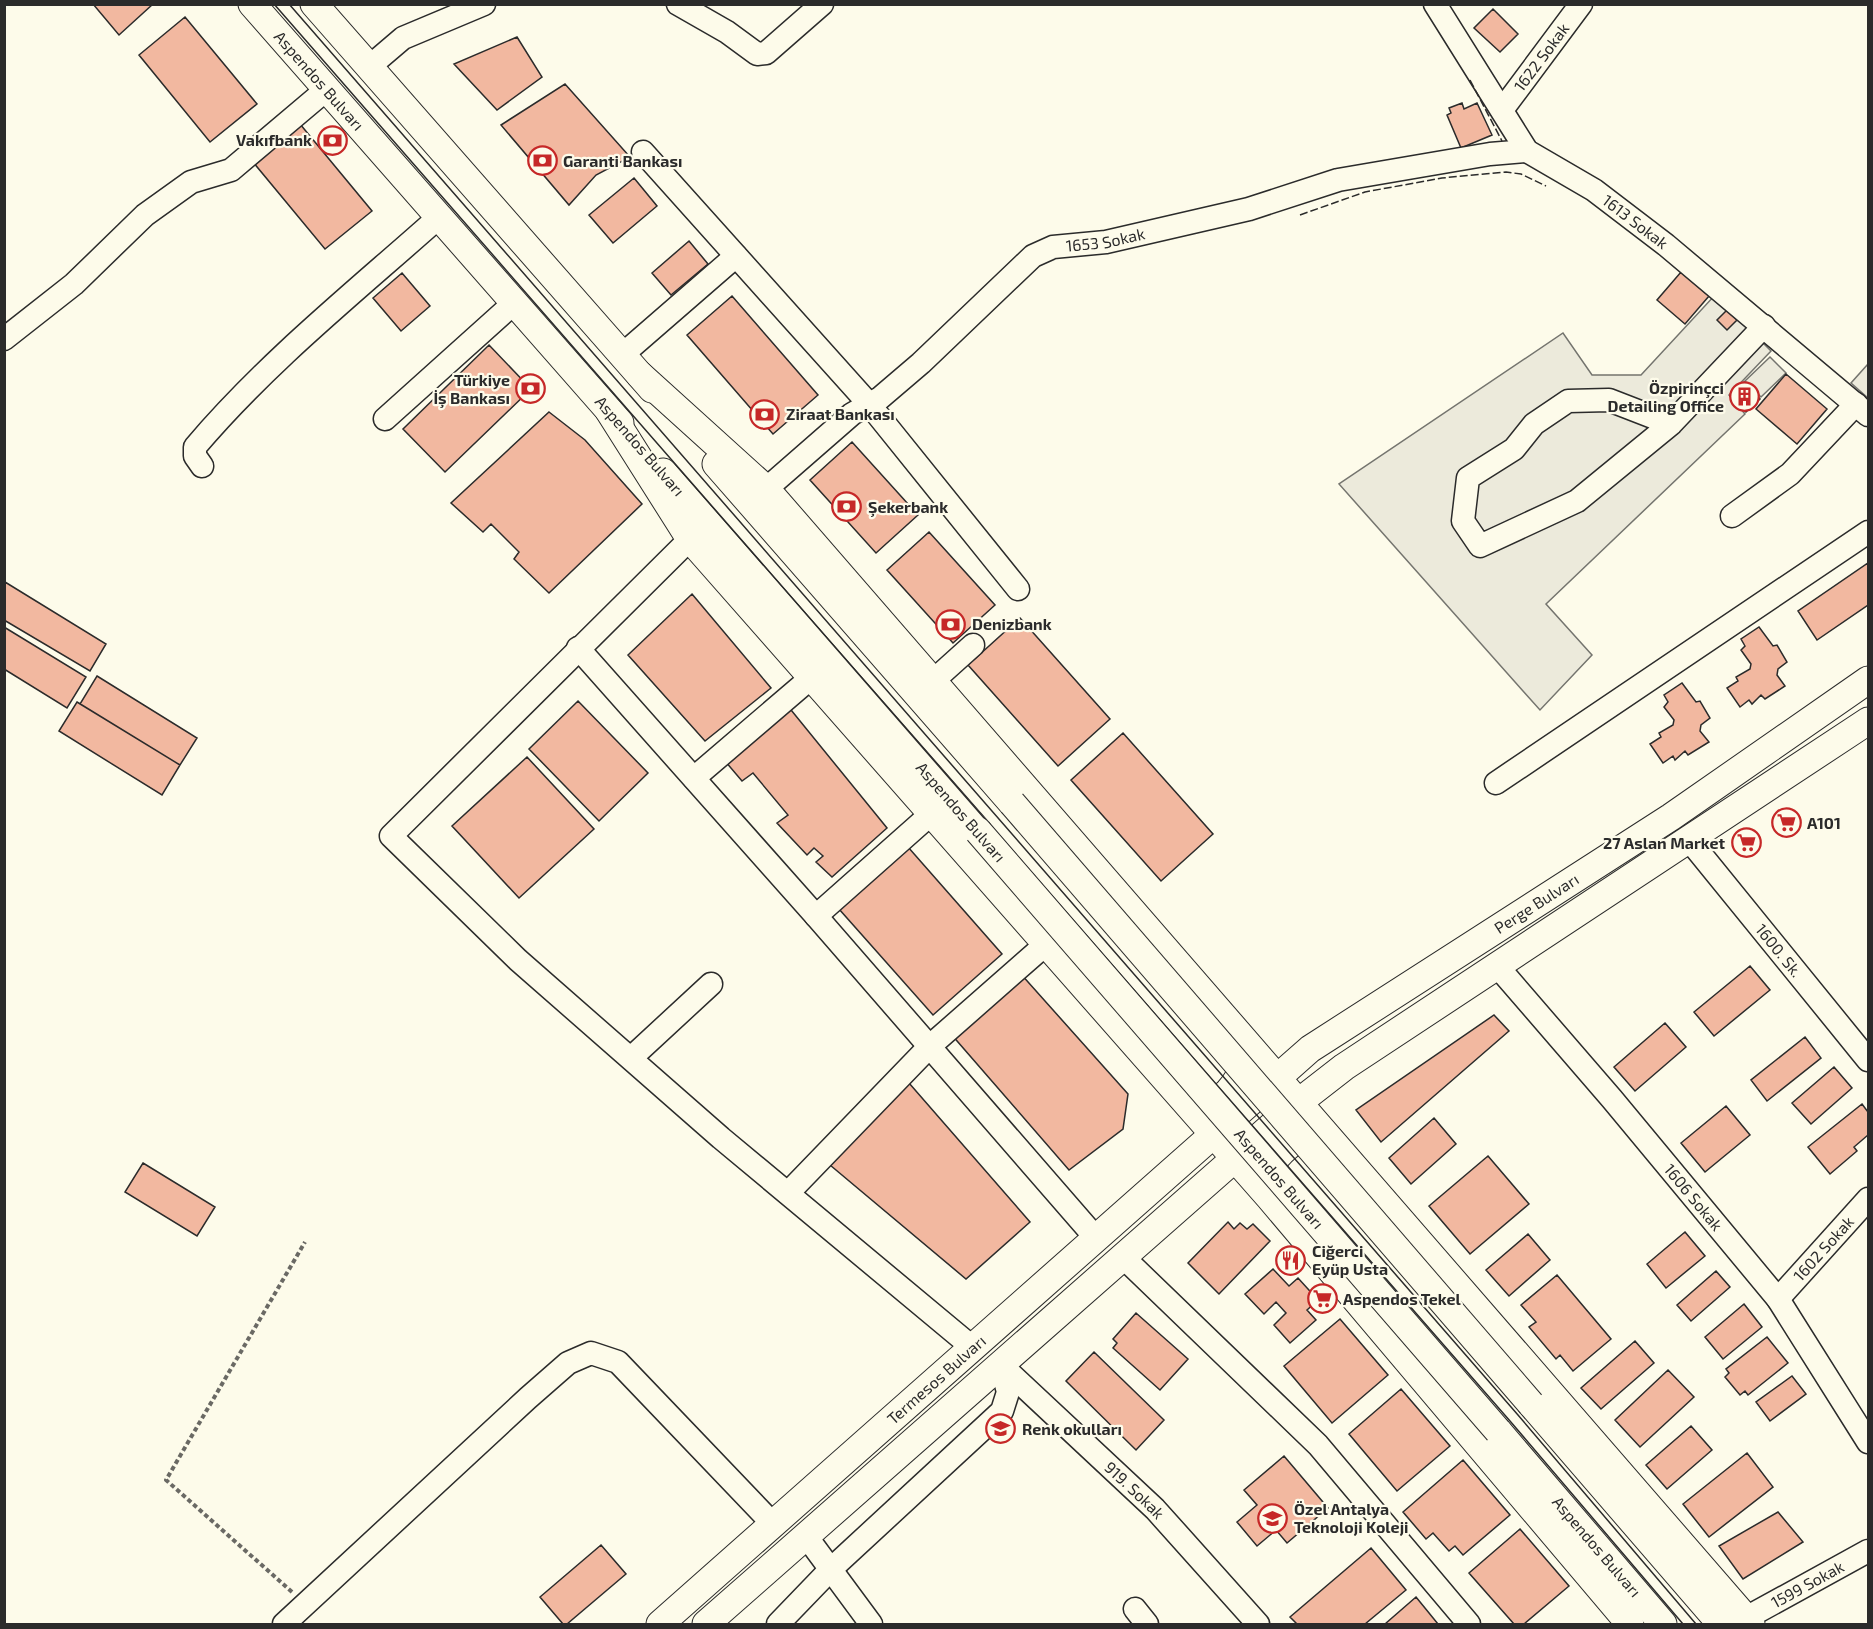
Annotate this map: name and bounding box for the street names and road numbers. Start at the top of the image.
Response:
street label: 1622 Sokak [1509,19,1573,95]
street label: Aspendos Bulvarı [271,27,369,134]
street label: 1613 Sokak [1599,190,1672,252]
street label: 1653 Sokak [1065,223,1147,255]
street label: Aspendos Bulvarı [592,392,689,500]
street label: Aspendos Bulvarı [913,758,1010,866]
street label: Perge Bulvarı [1490,869,1582,937]
street label: 1600. Sk. [1752,920,1807,981]
street label: Aspendos Bulvarı [1231,1124,1328,1232]
street label: 1606 Sokak [1661,1160,1727,1234]
street label: 1602 Sokak [1789,1212,1857,1285]
street label: Termesos Bulvarı [883,1331,989,1428]
street label: 919. Sokak [1101,1457,1169,1522]
street label: Aspendos Bulvarı [1549,1492,1645,1600]
street label: 1599 Sokak [1767,1556,1847,1611]

